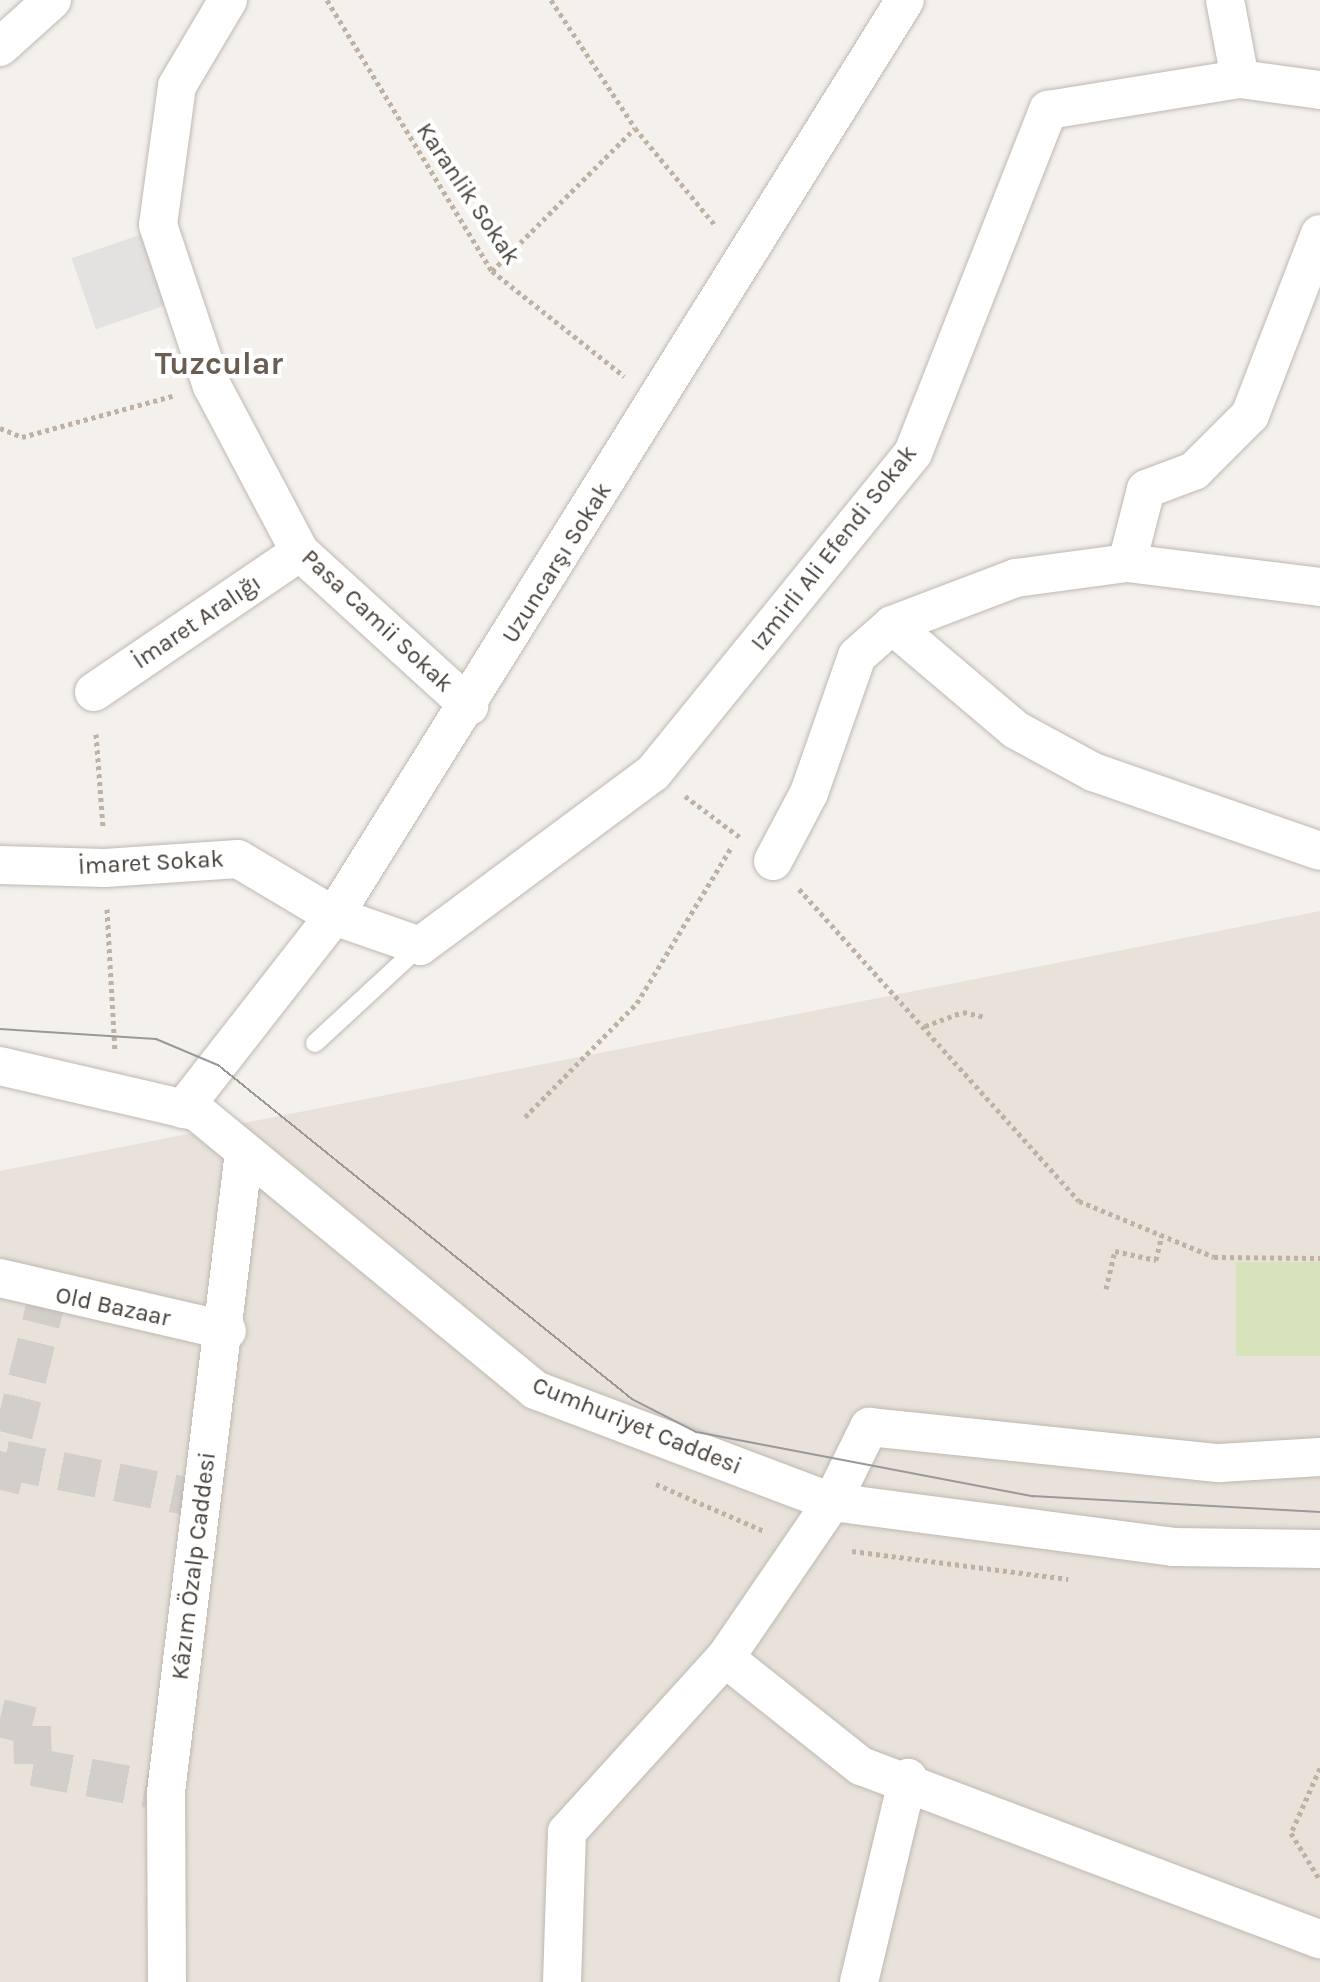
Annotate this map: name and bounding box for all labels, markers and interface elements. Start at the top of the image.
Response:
street label: Karanlik Sokak [410,117,526,271]
district label: Tuzcular [155,345,283,383]
street label: Izmirli Ali Efendi Sokak [745,440,923,656]
street label: Uzuncarşı Sokak [496,477,618,649]
street label: Pasa Camii Sokak [295,544,459,698]
street label: İmaret Aralığı [127,569,267,675]
street label: İmaret Sokak [77,845,225,881]
street label: Old Bazaar [53,1281,173,1333]
street label: Cumhuriyet Caddesi [528,1371,746,1481]
street label: Kâzım Özalp Caddesi [166,1450,222,1682]

